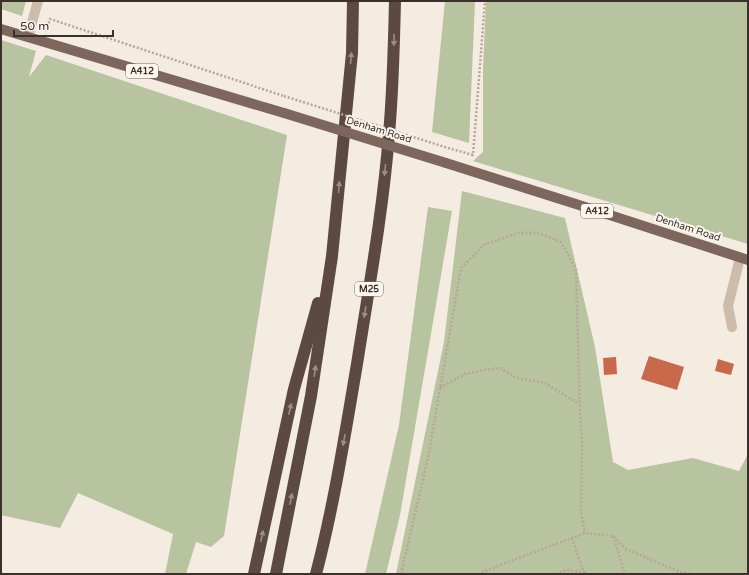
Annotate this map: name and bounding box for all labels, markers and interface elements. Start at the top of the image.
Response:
scale bar [14,12,113,38]
text: 50 m [20,19,49,33]
one-way arrow [391,34,397,47]
one-way arrow [348,52,355,64]
road number: A412 [126,64,158,78]
street label: Denham Road [345,114,413,146]
one-way arrow [382,164,389,176]
one-way arrow [336,181,342,193]
road number: A412 [581,204,613,218]
street label: Denham Road [654,212,722,244]
road number: M25 [355,282,383,296]
one-way arrow [362,306,368,318]
one-way arrow [312,365,318,377]
one-way arrow [287,403,293,415]
one-way arrow [340,434,346,446]
one-way arrow [288,493,294,505]
one-way arrow [260,530,266,542]

